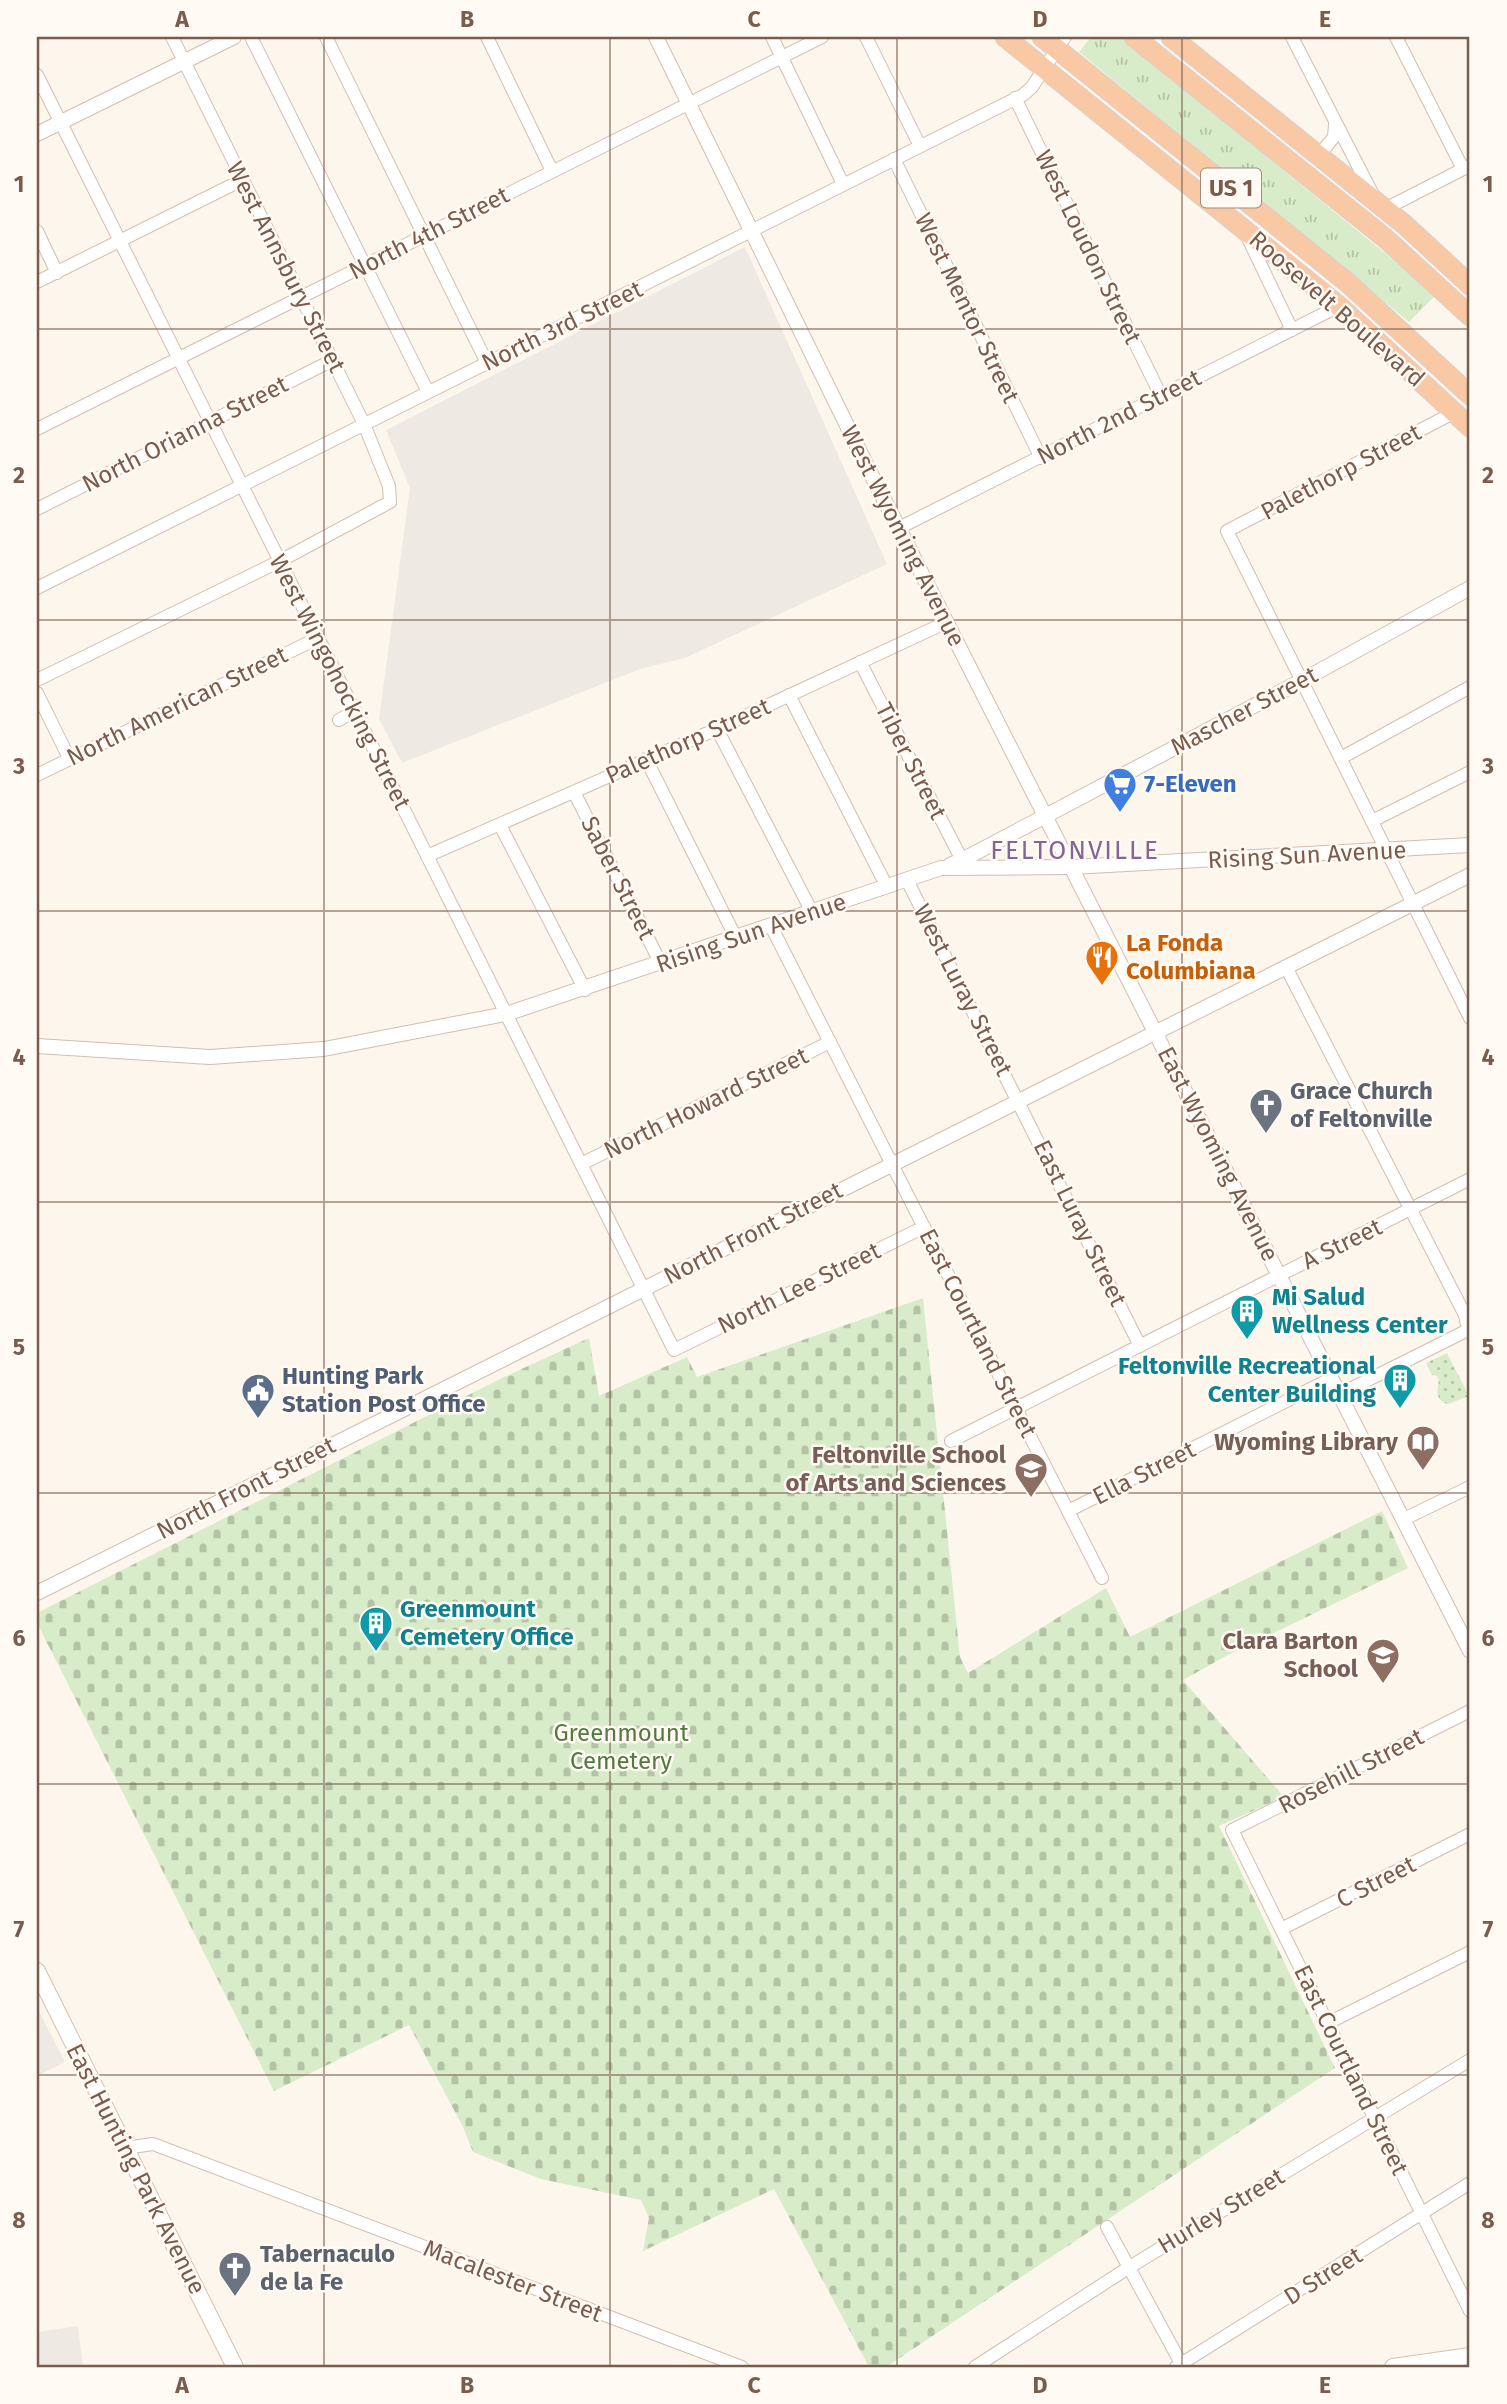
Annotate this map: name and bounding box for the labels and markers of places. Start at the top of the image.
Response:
supermarket icon: 7-Eleven [1101,765,1139,814]
place label: 7-Eleven [1144,770,1237,798]
place label: La Fonda Columbiana [1126,929,1256,985]
restaurant icon: La Fonda Columbiana [1083,938,1121,987]
place label: Grace Church of Feltonville [1290,1077,1433,1133]
church icon: Grace Church of Feltonville [1247,1086,1285,1135]
place label: Mi Salud Wellness Center [1272,1283,1448,1339]
building icon: Mi Salud Wellness Center [1228,1292,1266,1341]
place label: Feltonville Recreational Center Building [1118,1352,1377,1408]
building icon: Feltonville Recreational Center Building [1381,1361,1419,1410]
place label: Hunting Park Station Post Office [282,1362,485,1418]
public building icon: Hunting Park Station Post Office [239,1371,277,1420]
library icon: Wyoming Library [1404,1423,1442,1472]
place label: Wyoming Library [1214,1428,1399,1456]
place label: Feltonville School of Arts and Sciences [785,1441,1007,1497]
school or university icon: Feltonville School of Arts and Sciences [1012,1450,1050,1499]
place label: Greenmount Cemetery Office [400,1595,574,1651]
building icon: Greenmount Cemetery Office [357,1604,395,1653]
place label: Clara Barton School [1222,1627,1359,1683]
school or university icon: Clara Barton School [1364,1636,1402,1685]
place label: Tabernaculo de la Fe [260,2240,395,2296]
church icon: Tabernaculo de la Fe [216,2249,254,2298]

